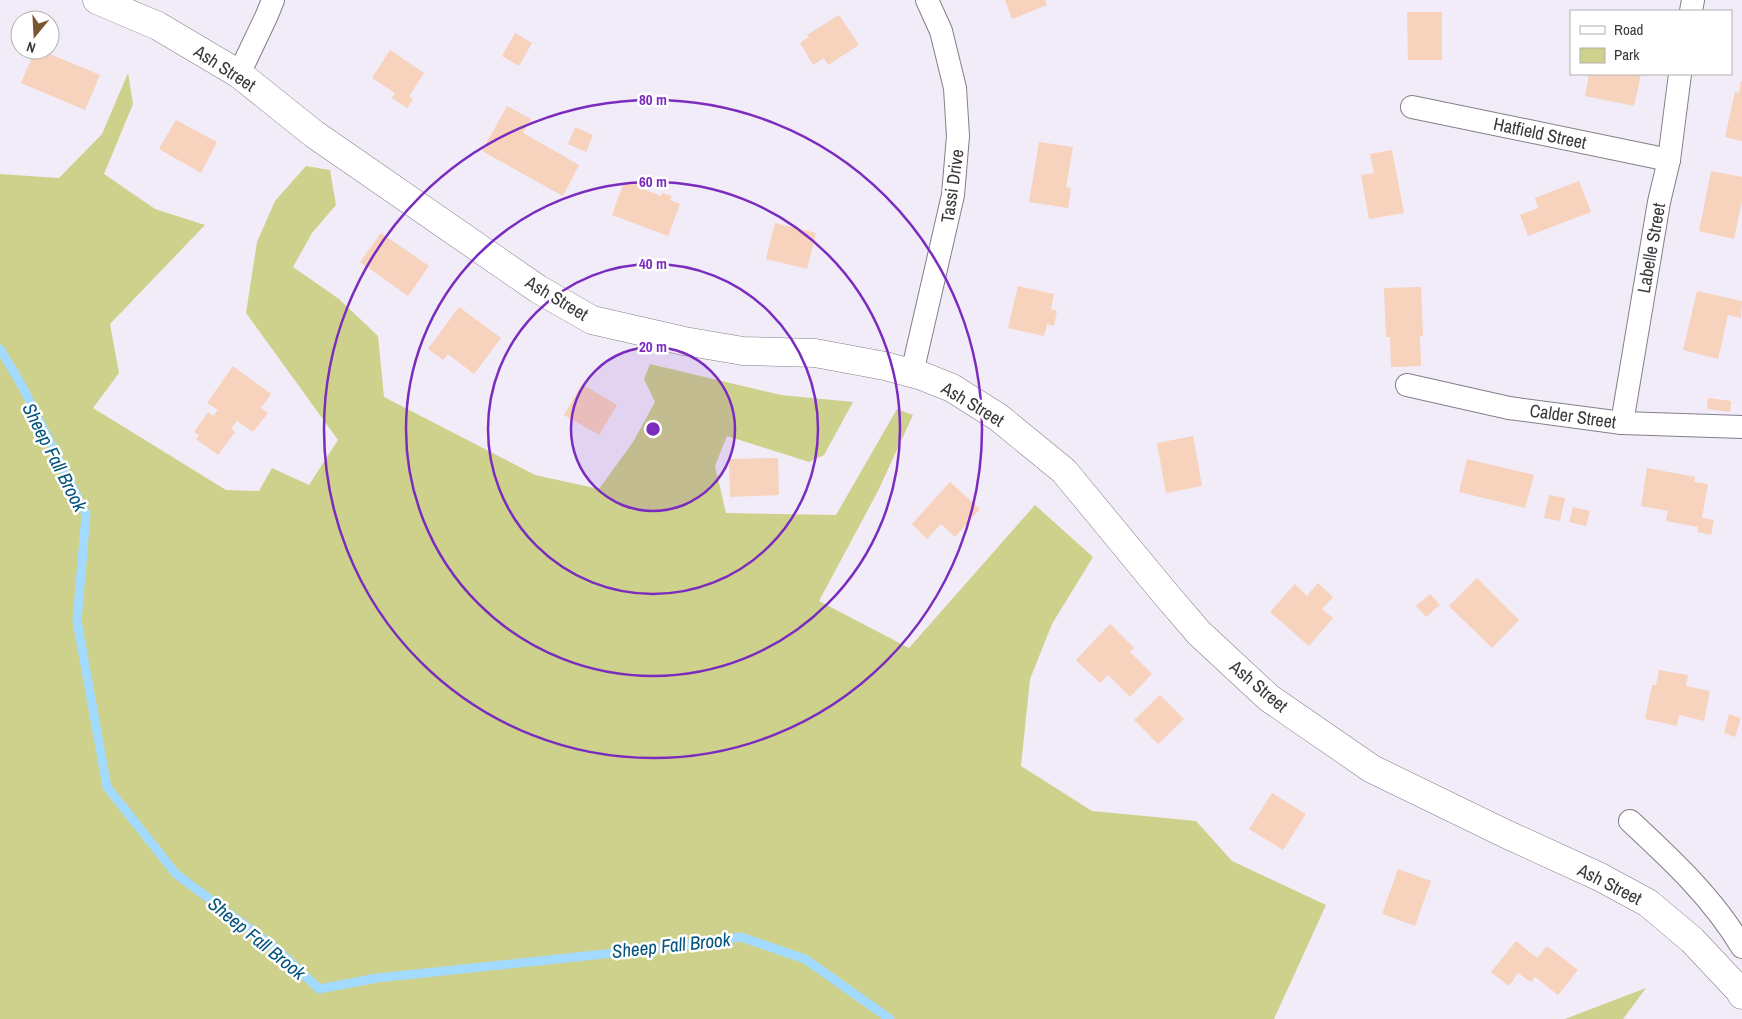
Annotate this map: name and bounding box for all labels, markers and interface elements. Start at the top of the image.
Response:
north arrow [10,10,60,60]
legend [1570,10,1732,75]
text: Road [1614,19,1643,40]
text: N [24,38,38,57]
street label: Ash Street [188,38,261,97]
text: Park [1614,44,1640,65]
text: 80 m [639,89,667,110]
street label: Hatfield Street [1491,111,1589,155]
street label: Tassi Drive [934,148,970,224]
text: 60 m [639,171,667,192]
street label: Labelle Street [1631,201,1671,295]
text: 40 m [639,253,667,274]
street label: Ash Street [520,269,593,326]
text: 20 m [639,336,667,357]
street label: Ash Street [936,375,1009,432]
water label: Sheep Fall Brook [16,398,94,517]
street label: Calder Street [1528,398,1618,434]
centre of rings [644,420,662,438]
street label: Ash Street [1224,654,1293,718]
street label: Ash Street [1573,857,1646,911]
water label: Sheep Fall Brook [203,890,312,986]
water label: Sheep Fall Brook [610,926,733,964]

